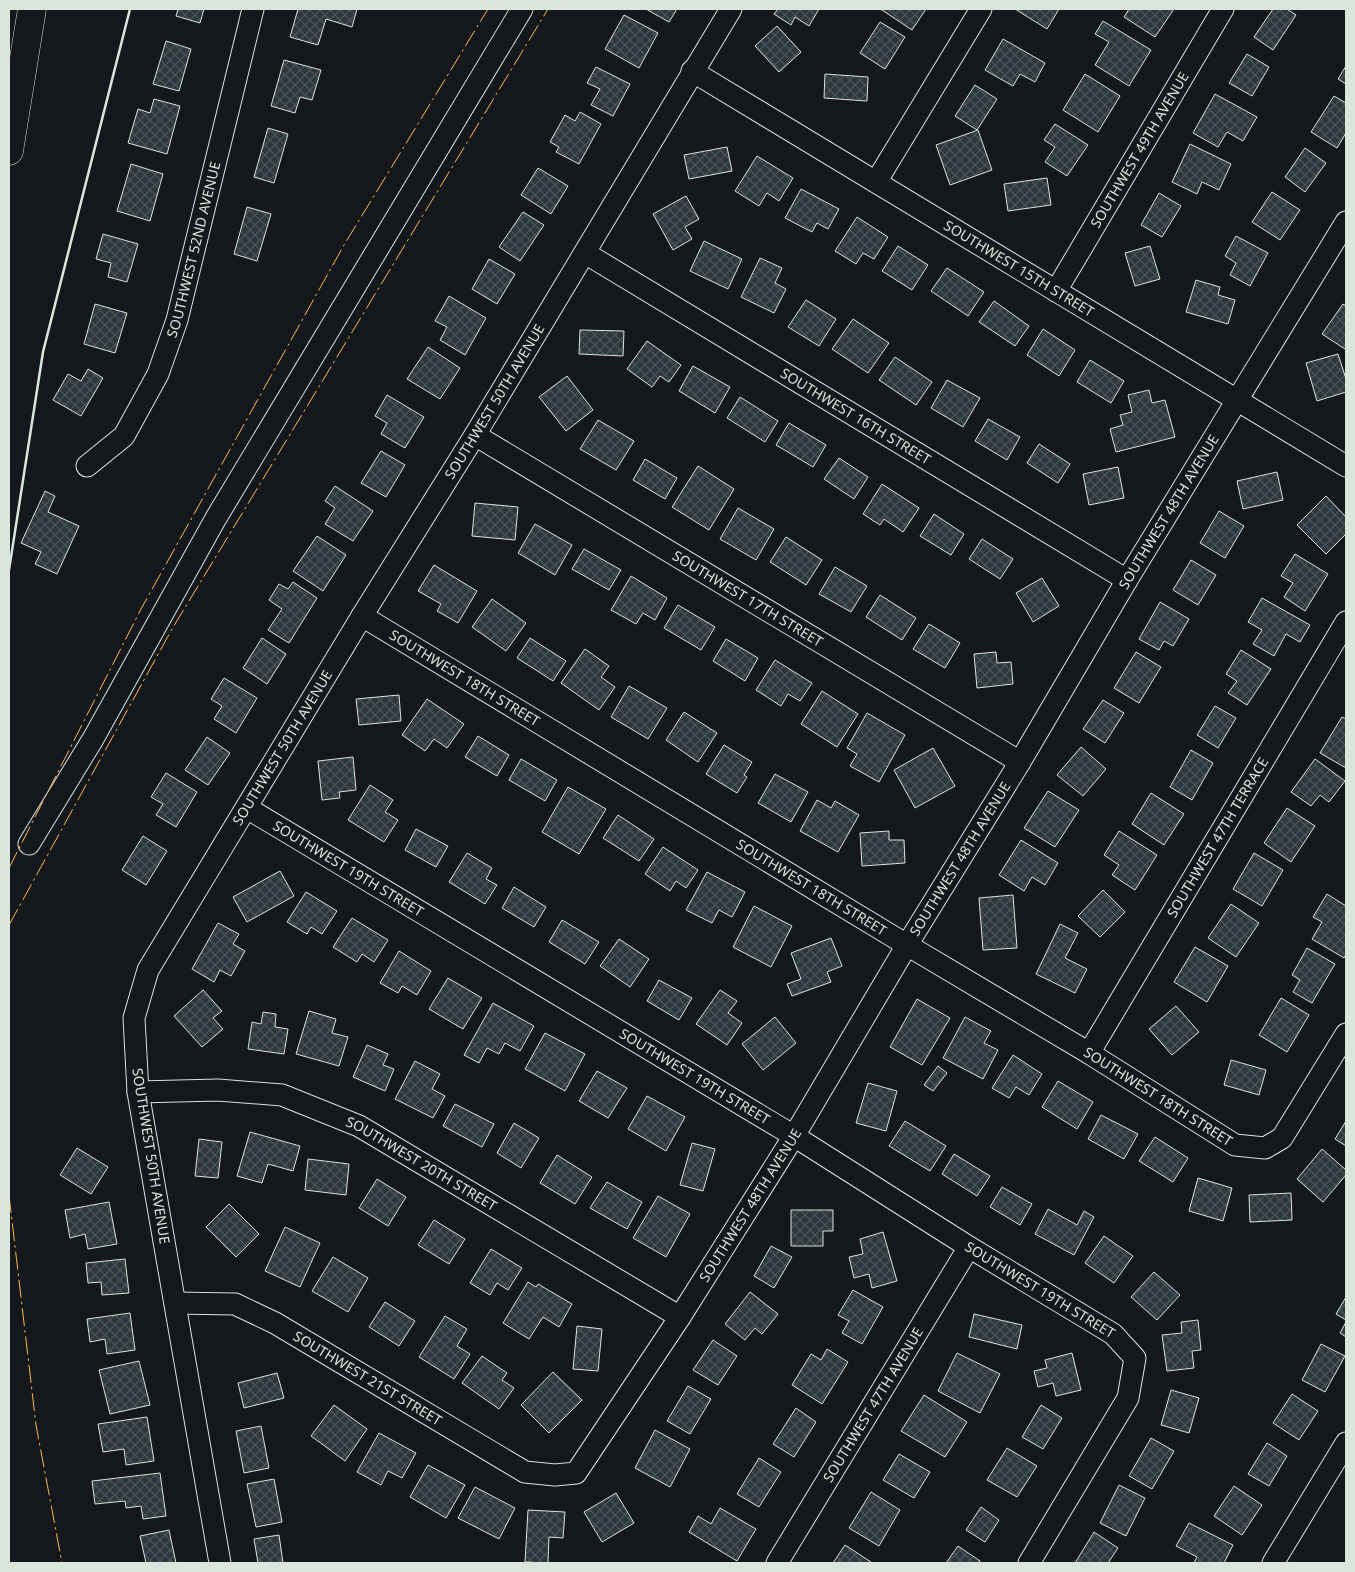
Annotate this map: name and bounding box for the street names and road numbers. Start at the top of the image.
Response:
street label: SOUTHWEST 49TH AVENUE [1086,68,1193,231]
street label: SOUTHWEST 52ND AVENUE [162,159,224,340]
street label: SOUTHWEST 15TH STREET [941,215,1098,321]
street label: SOUTHWEST 50TH AVENUE [440,320,549,482]
street label: SOUTHWEST 16TH STREET [777,363,935,469]
street label: SOUTHWEST 48TH AVENUE [1114,431,1223,592]
street label: SOUTHWEST 17TH STREET [669,546,827,651]
street label: SOUTHWEST 18TH STREET [386,625,544,730]
street label: SOUTHWEST 50TH AVENUE [228,666,336,829]
street label: SOUTHWEST 47TH TERRACE [1162,754,1272,921]
street label: SOUTHWEST 48TH AVENUE [905,778,1015,939]
street label: SOUTHWEST 19TH STREET [270,816,427,921]
street label: SOUTHWEST 18TH STREET [733,834,891,940]
street label: SOUTHWEST 19TH STREET [616,1024,774,1129]
street label: SOUTHWEST 18TH STREET [1081,1042,1237,1150]
street label: SOUTHWEST 50TH AVENUE [128,1067,175,1245]
street label: SOUTHWEST 20TH STREET [343,1112,501,1215]
street label: SOUTHWEST 48TH AVENUE [694,1125,805,1286]
street label: SOUTHWEST 19TH STREET [962,1237,1119,1342]
street label: SOUTHWEST 47TH AVENUE [818,1324,927,1486]
street label: SOUTHWEST 21ST STREET [290,1326,446,1429]

